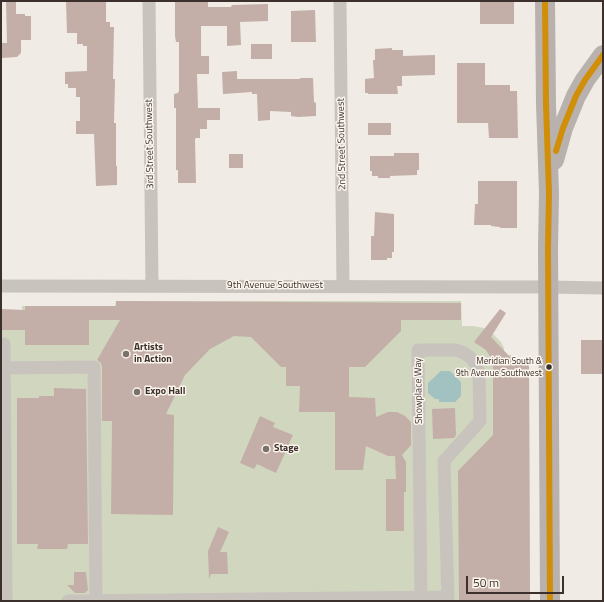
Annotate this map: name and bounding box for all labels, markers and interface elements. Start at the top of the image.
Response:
street label: 2nd Street Southwest [335,98,349,190]
street label: 3rd Street Southwest [143,99,157,189]
street label: 9th Avenue Southwest [227,280,323,292]
place label: Artists in Action [134,342,172,366]
marker: Artists in Action [121,349,131,359]
place label: Meridian South & 9th Avenue Southwest [456,357,542,378]
street label: Showplace Way [412,358,426,424]
marker: Meridian South & 9th Avenue Southwest [544,362,554,372]
place label: Expo Hall [145,386,186,398]
marker: Expo Hall [132,387,142,397]
place label: Stage [274,443,299,455]
marker: Stage [261,444,271,454]
scale bar [468,568,566,594]
text: 50 m [473,573,499,592]

